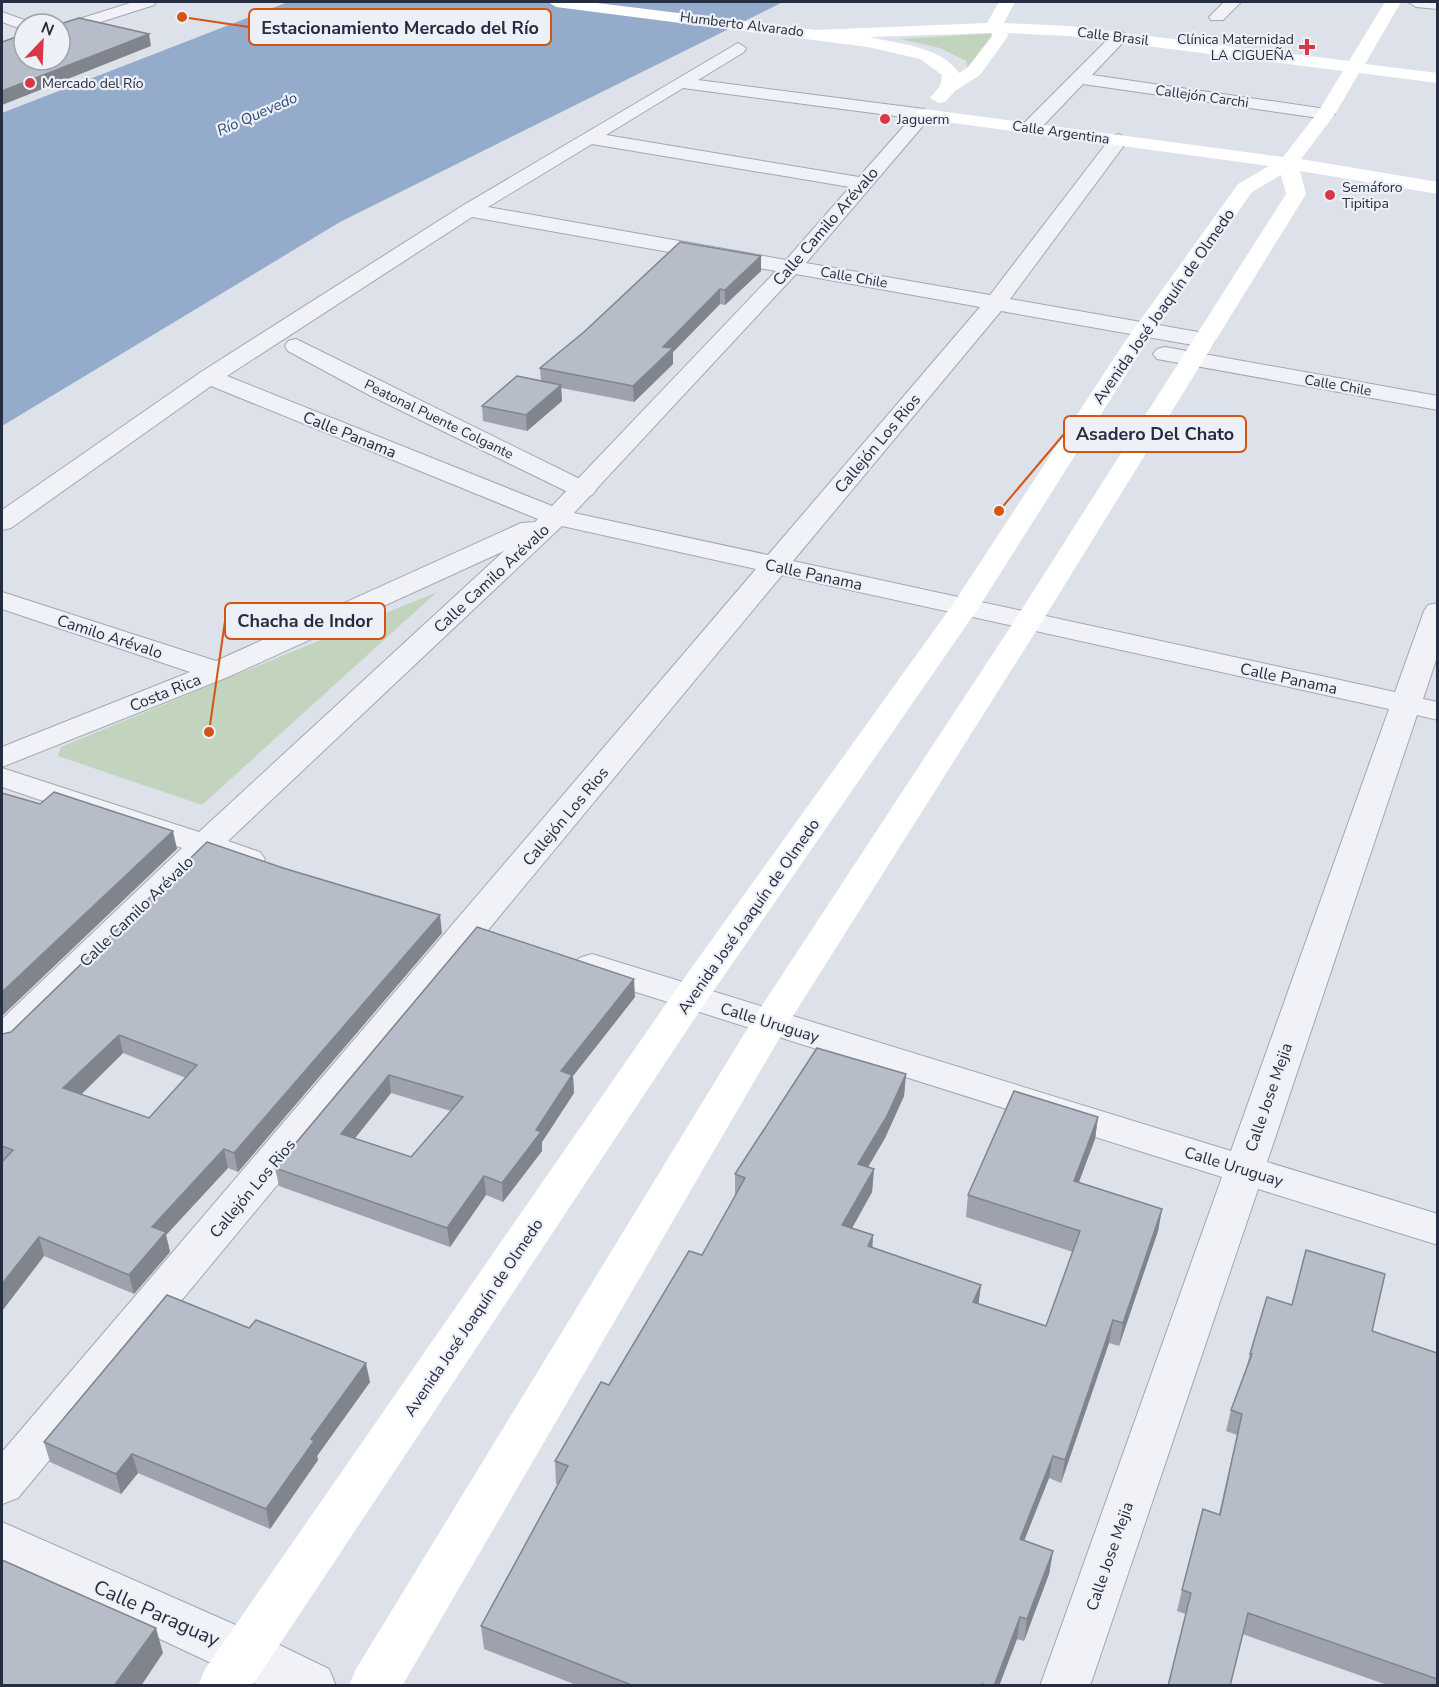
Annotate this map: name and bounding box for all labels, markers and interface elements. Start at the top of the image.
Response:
street label: Humberto Alvarado [679,7,805,42]
callout: Estacionamiento Mercado del Río [249,9,551,45]
north arrow [12,12,72,72]
text: Estacionamiento Mercado del Río [261,16,539,40]
text: N [38,17,57,42]
street label: Calle Brasil [1076,23,1151,50]
place label: Clínica Maternidad LA CIGUEÑA [1177,30,1294,65]
marker: Clínica Maternidad LA CIGUEÑA [1298,38,1316,56]
place label: Mercado del Río [42,74,144,93]
marker: Mercado del Río [23,76,37,90]
street label: Callejón Carchi [1154,81,1250,112]
water label: Río Quevedo [214,87,300,141]
place label: Jaguerm [896,110,949,129]
marker: Jaguerm [878,112,892,126]
street label: Calle Argentina [1011,116,1111,149]
street label: Calle Camilo Arévalo [768,162,884,291]
place label: Semáforo Tipitipa [1342,178,1403,213]
marker: Semáforo Tipitipa [1323,188,1337,202]
street label: Avenida José Joaquín de Olmedo [1088,204,1240,409]
street label: Calle Chile [819,262,889,293]
street label: Calle Chile [1303,370,1373,401]
street label: Peatonal Puente Colgante [361,375,517,464]
street label: Callejón Los Rios [830,389,926,498]
street label: Calle Panama [300,406,400,464]
callout: Asadero Del Chato [1064,416,1246,452]
text: Asadero Del Chato [1076,422,1234,446]
street label: Calle Camilo Arévalo [429,519,554,638]
street label: Calle Panama [763,554,864,596]
callout: Chacha de Indor [225,603,385,639]
text: Chacha de Indor [237,609,373,633]
street label: Camilo Arévalo [54,610,165,664]
street label: Calle Panama [1238,658,1339,700]
street label: Costa Rica [126,669,204,717]
street label: Callejón Los Rios [518,762,614,871]
street label: Avenida José Joaquín de Olmedo [673,814,825,1019]
street label: Calle Camilo Arévalo [75,851,199,972]
street label: Calle Uruguay [718,997,823,1049]
street label: Calle Jose Mejia [1240,1040,1298,1155]
street label: Callejón Los Rios [205,1134,301,1243]
street label: Calle Uruguay [1182,1141,1287,1193]
street label: Avenida José Joaquín de Olmedo [399,1214,548,1421]
street label: Calle Jose Mejia [1081,1499,1139,1614]
street label: Calle Paraguay [89,1574,225,1654]

